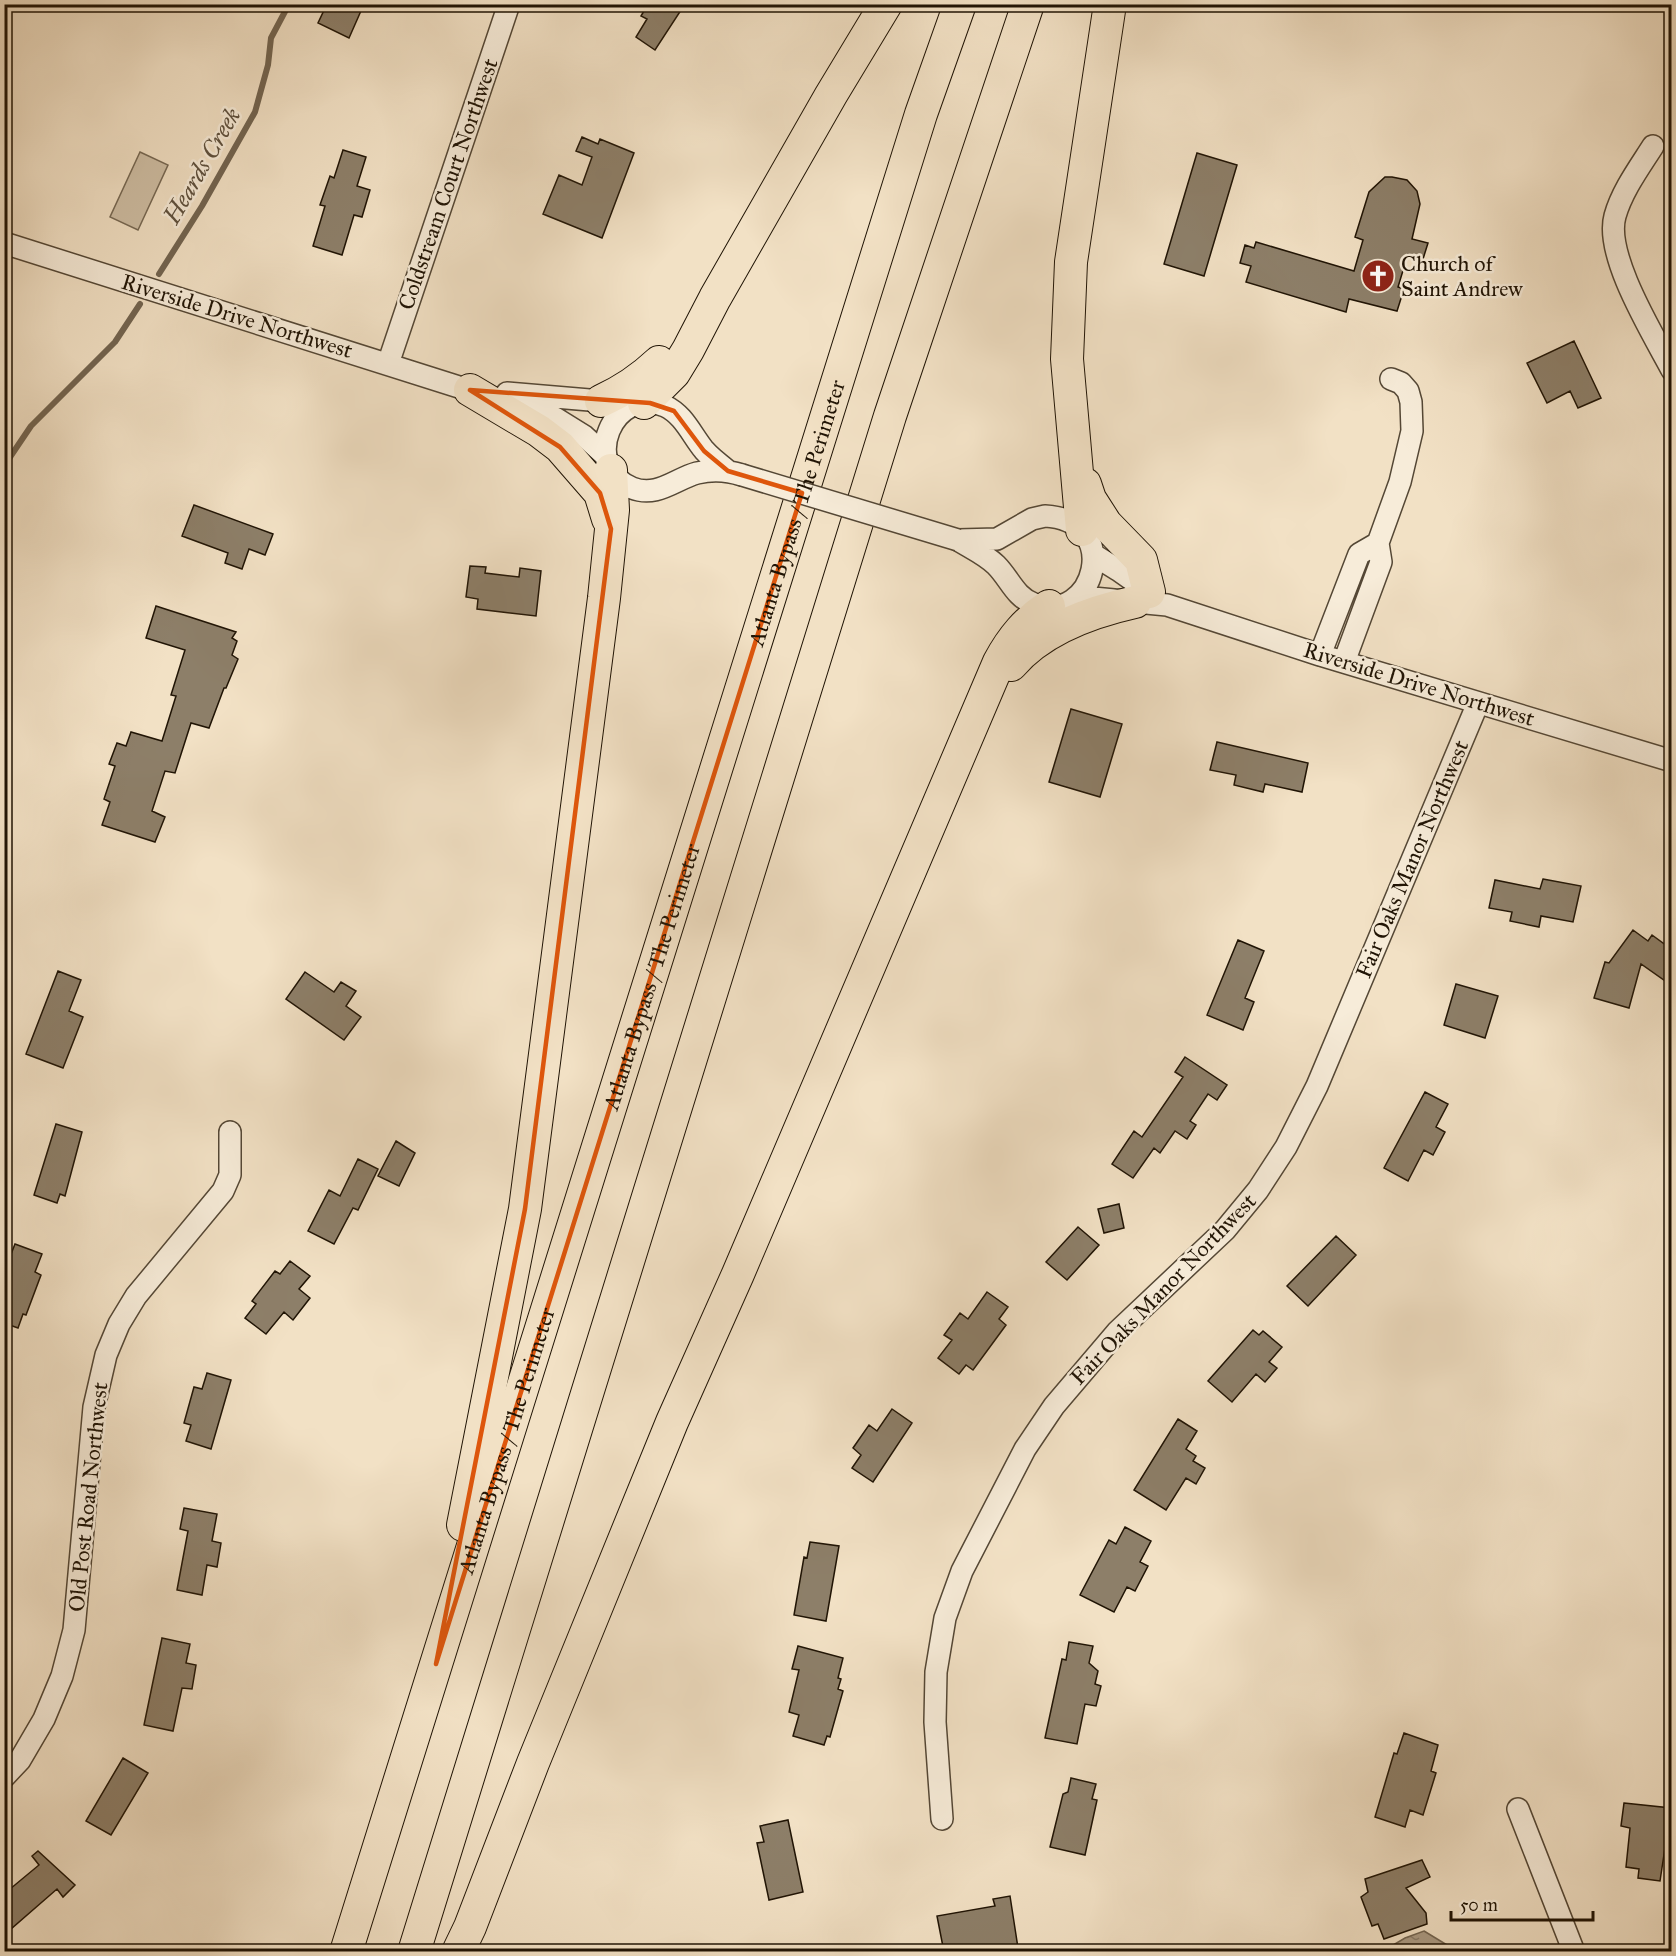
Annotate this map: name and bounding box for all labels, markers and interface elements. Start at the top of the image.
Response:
street label: Coldstream Court Northwest [392,55,504,313]
water label: Heards Creek [156,102,248,230]
place label: Church of Saint Andrew [1401,250,1523,302]
church icon: Church of Saint Andrew [1360,258,1396,294]
street label: Riverside Drive Northwest [118,268,356,364]
street label: Atlanta Bypass / The Perimeter [742,376,851,650]
street label: Riverside Drive Northwest [1300,636,1538,732]
street label: Fair Oaks Manor Northwest [1350,736,1475,982]
street label: Atlanta Bypass / The Perimeter [597,839,706,1114]
street label: Fair Oaks Manor Northwest [1064,1187,1262,1390]
street label: Atlanta Bypass / The Perimeter [451,1303,561,1578]
street label: Old Post Road Northwest [63,1381,114,1613]
scale bar [1451,1884,1594,1922]
text: 50 m [1460,1894,1498,1916]

